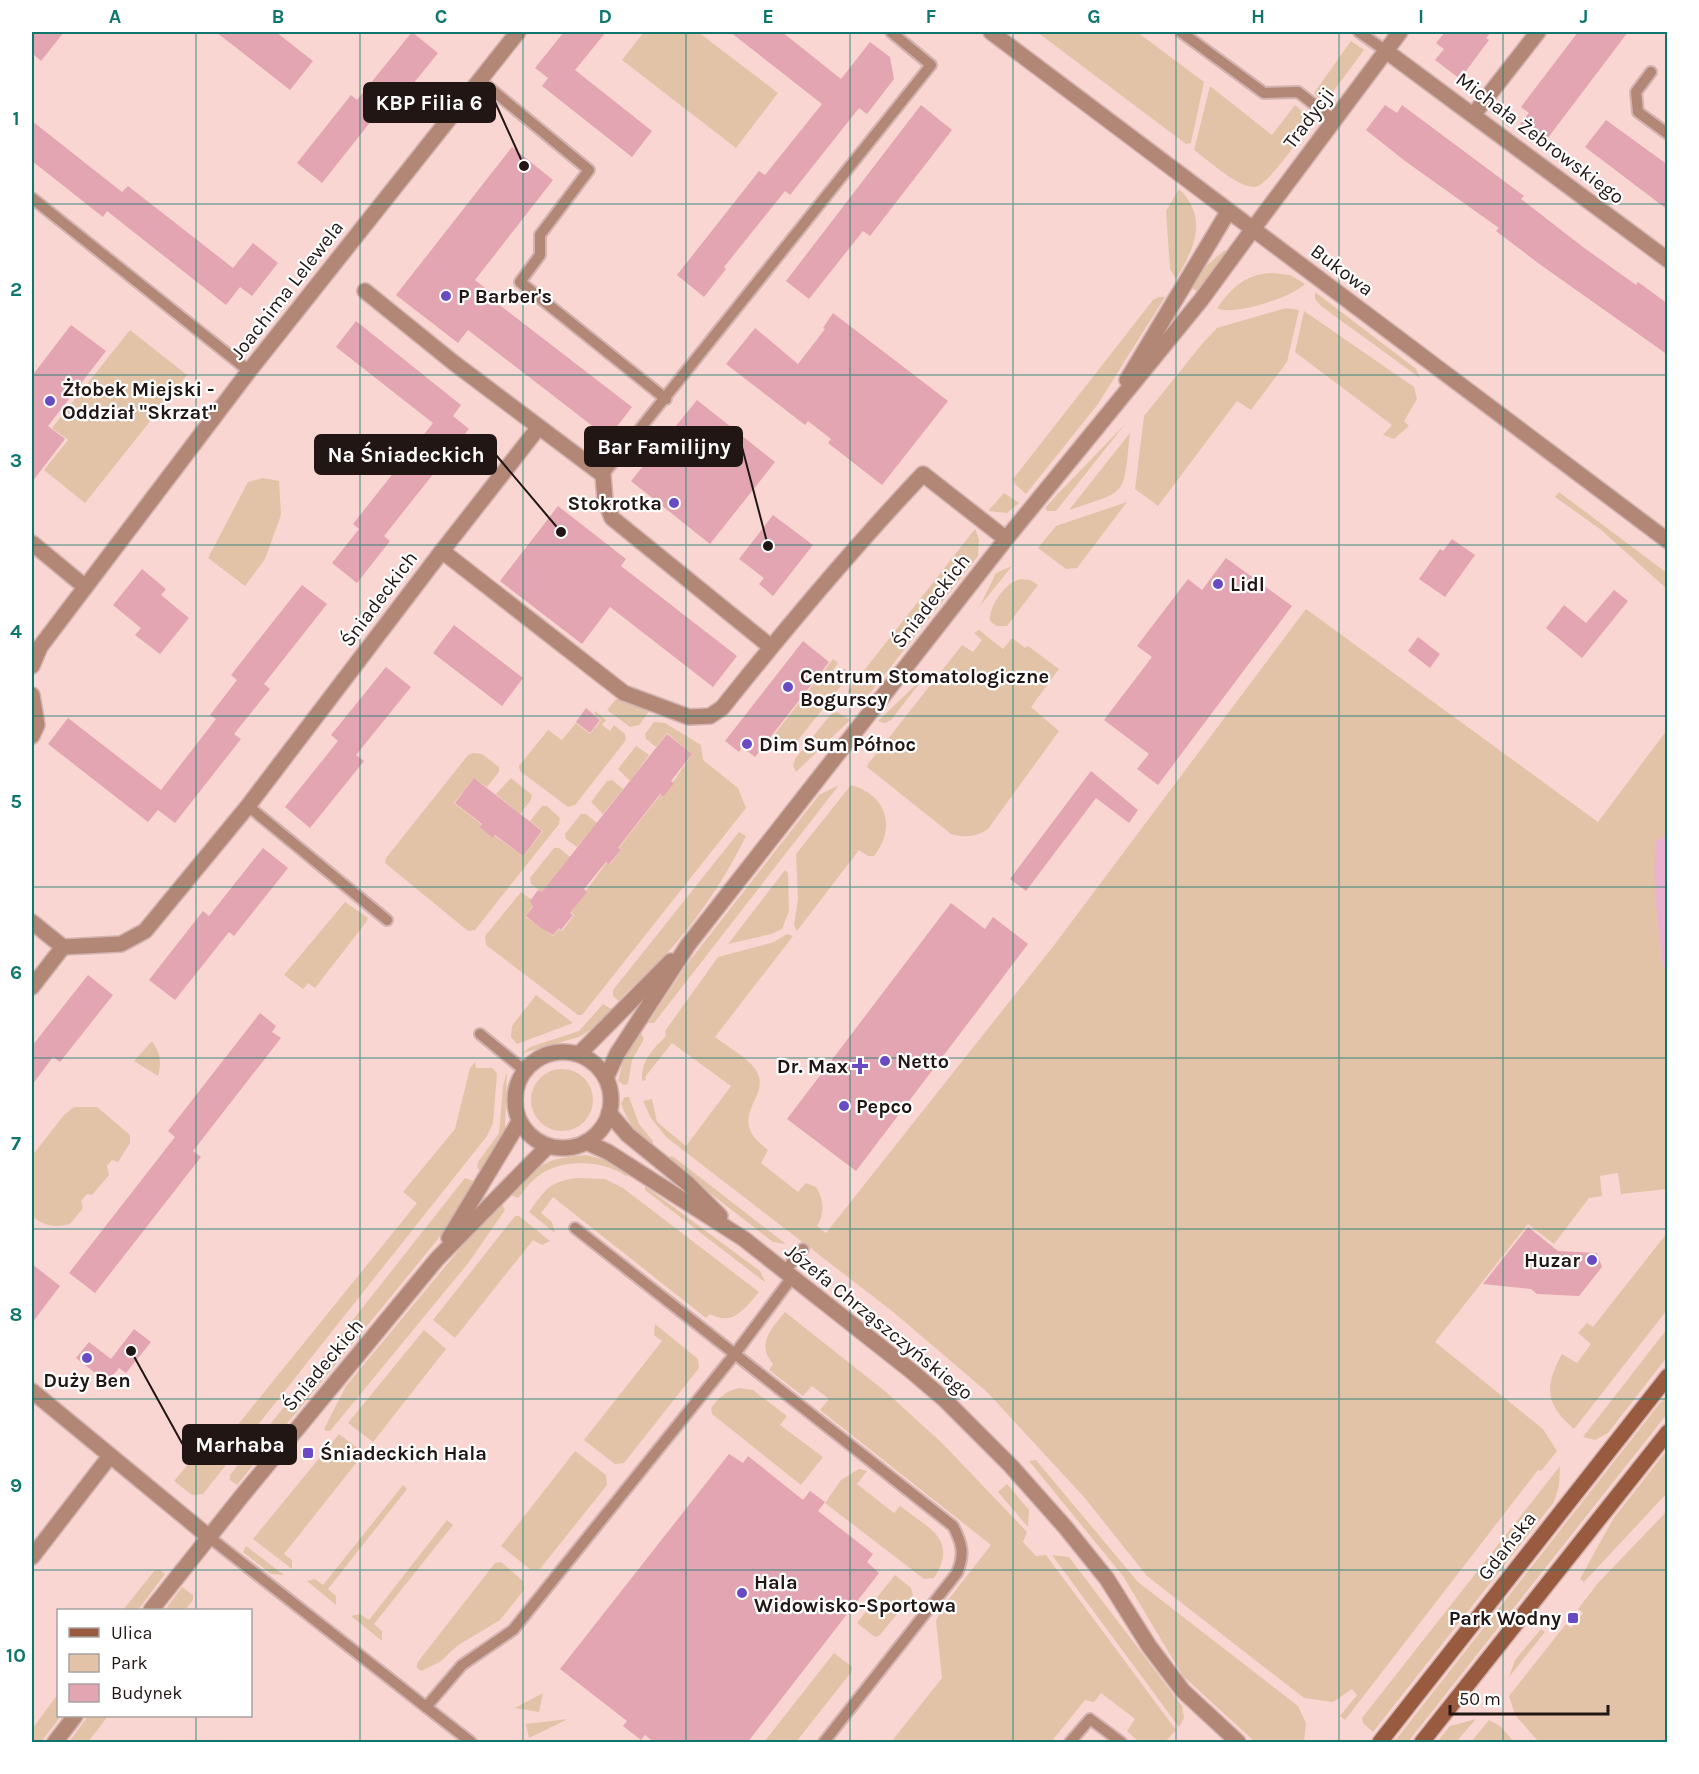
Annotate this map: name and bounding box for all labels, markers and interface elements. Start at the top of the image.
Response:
text: A [109,5,122,28]
text: B [272,5,284,28]
text: C [435,5,447,28]
text: D [598,5,612,28]
text: E [762,5,774,28]
text: F [926,5,937,28]
text: G [1087,5,1101,28]
text: H [1251,5,1265,28]
text: I [1418,5,1424,28]
text: J [1580,5,1588,28]
street label: Michała Żebrowskiego [1451,67,1629,209]
callout: KBP Filia 6 [364,83,495,122]
street label: Tradycji [1279,83,1339,153]
text: KBP Filia 6 [376,91,482,115]
text: 1 [12,107,20,130]
street label: Joachima Lelewela [226,216,348,364]
street label: Bukowa [1306,239,1378,301]
text: 2 [10,278,22,301]
place label: P Barber's [458,285,552,308]
marker: P Barber's [439,289,453,303]
place label: Żłobek Miejski - Oddział "Skrzat" [62,378,217,424]
marker: Żłobek Miejski - Oddział "Skrzat" [43,394,57,408]
callout: Bar Familijny [585,427,742,466]
callout: Na Śniadeckich [315,435,496,474]
text: Bar Familijny [597,435,731,459]
text: Na Śniadeckich [328,441,484,467]
text: 3 [10,449,22,472]
place label: Stokrotka [568,492,662,515]
marker: Stokrotka [667,496,681,510]
street label: Śniadeckich [335,546,422,651]
street label: Śniadeckich [886,549,975,653]
place label: Lidl [1230,573,1265,596]
marker: Lidl [1211,577,1225,591]
text: 4 [10,620,22,643]
place label: Centrum Stomatologiczne Bogurscy [800,665,1049,711]
marker: Centrum Stomatologiczne Bogurscy [781,680,795,694]
place label: Dim Sum Północ [759,733,916,756]
marker: Dim Sum Północ [740,737,754,751]
text: 5 [10,790,22,813]
text: 6 [10,961,22,984]
place label: Netto [897,1050,949,1073]
marker: Netto [878,1054,892,1068]
place label: Dr. Max [777,1055,848,1078]
marker: Dr. Max [853,1059,867,1073]
place label: Pepco [856,1095,912,1118]
marker: Pepco [837,1099,851,1113]
text: 7 [11,1132,21,1155]
street label: Józefa Chrząszczyńskiego [781,1239,977,1405]
place label: Huzar [1524,1249,1580,1272]
marker: Huzar [1585,1253,1599,1267]
text: 8 [10,1303,22,1326]
street label: Śniadeckich [277,1314,368,1416]
marker: Duży Ben [80,1351,94,1365]
place label: Duży Ben [43,1369,131,1392]
callout: Marhaba [183,1425,296,1464]
text: Marhaba [195,1433,285,1457]
place label: Śniadeckich Hala [320,1441,487,1465]
marker: Śniadeckich Hala [301,1446,315,1460]
text: 9 [10,1474,22,1497]
street label: Gdańska [1473,1507,1541,1585]
place label: Hala Widowisko-Sportowa [754,1571,956,1617]
marker: Hala Widowisko-Sportowa [735,1586,749,1600]
place label: Park Wodny [1449,1607,1561,1630]
legend [57,1609,252,1717]
marker: Park Wodny [1566,1611,1580,1625]
text: Ulica [111,1622,152,1644]
text: 10 [6,1644,26,1667]
text: Park [111,1652,148,1674]
scale bar [1450,1678,1608,1716]
text: Budynek [111,1682,182,1704]
text: 50 m [1459,1688,1501,1710]

